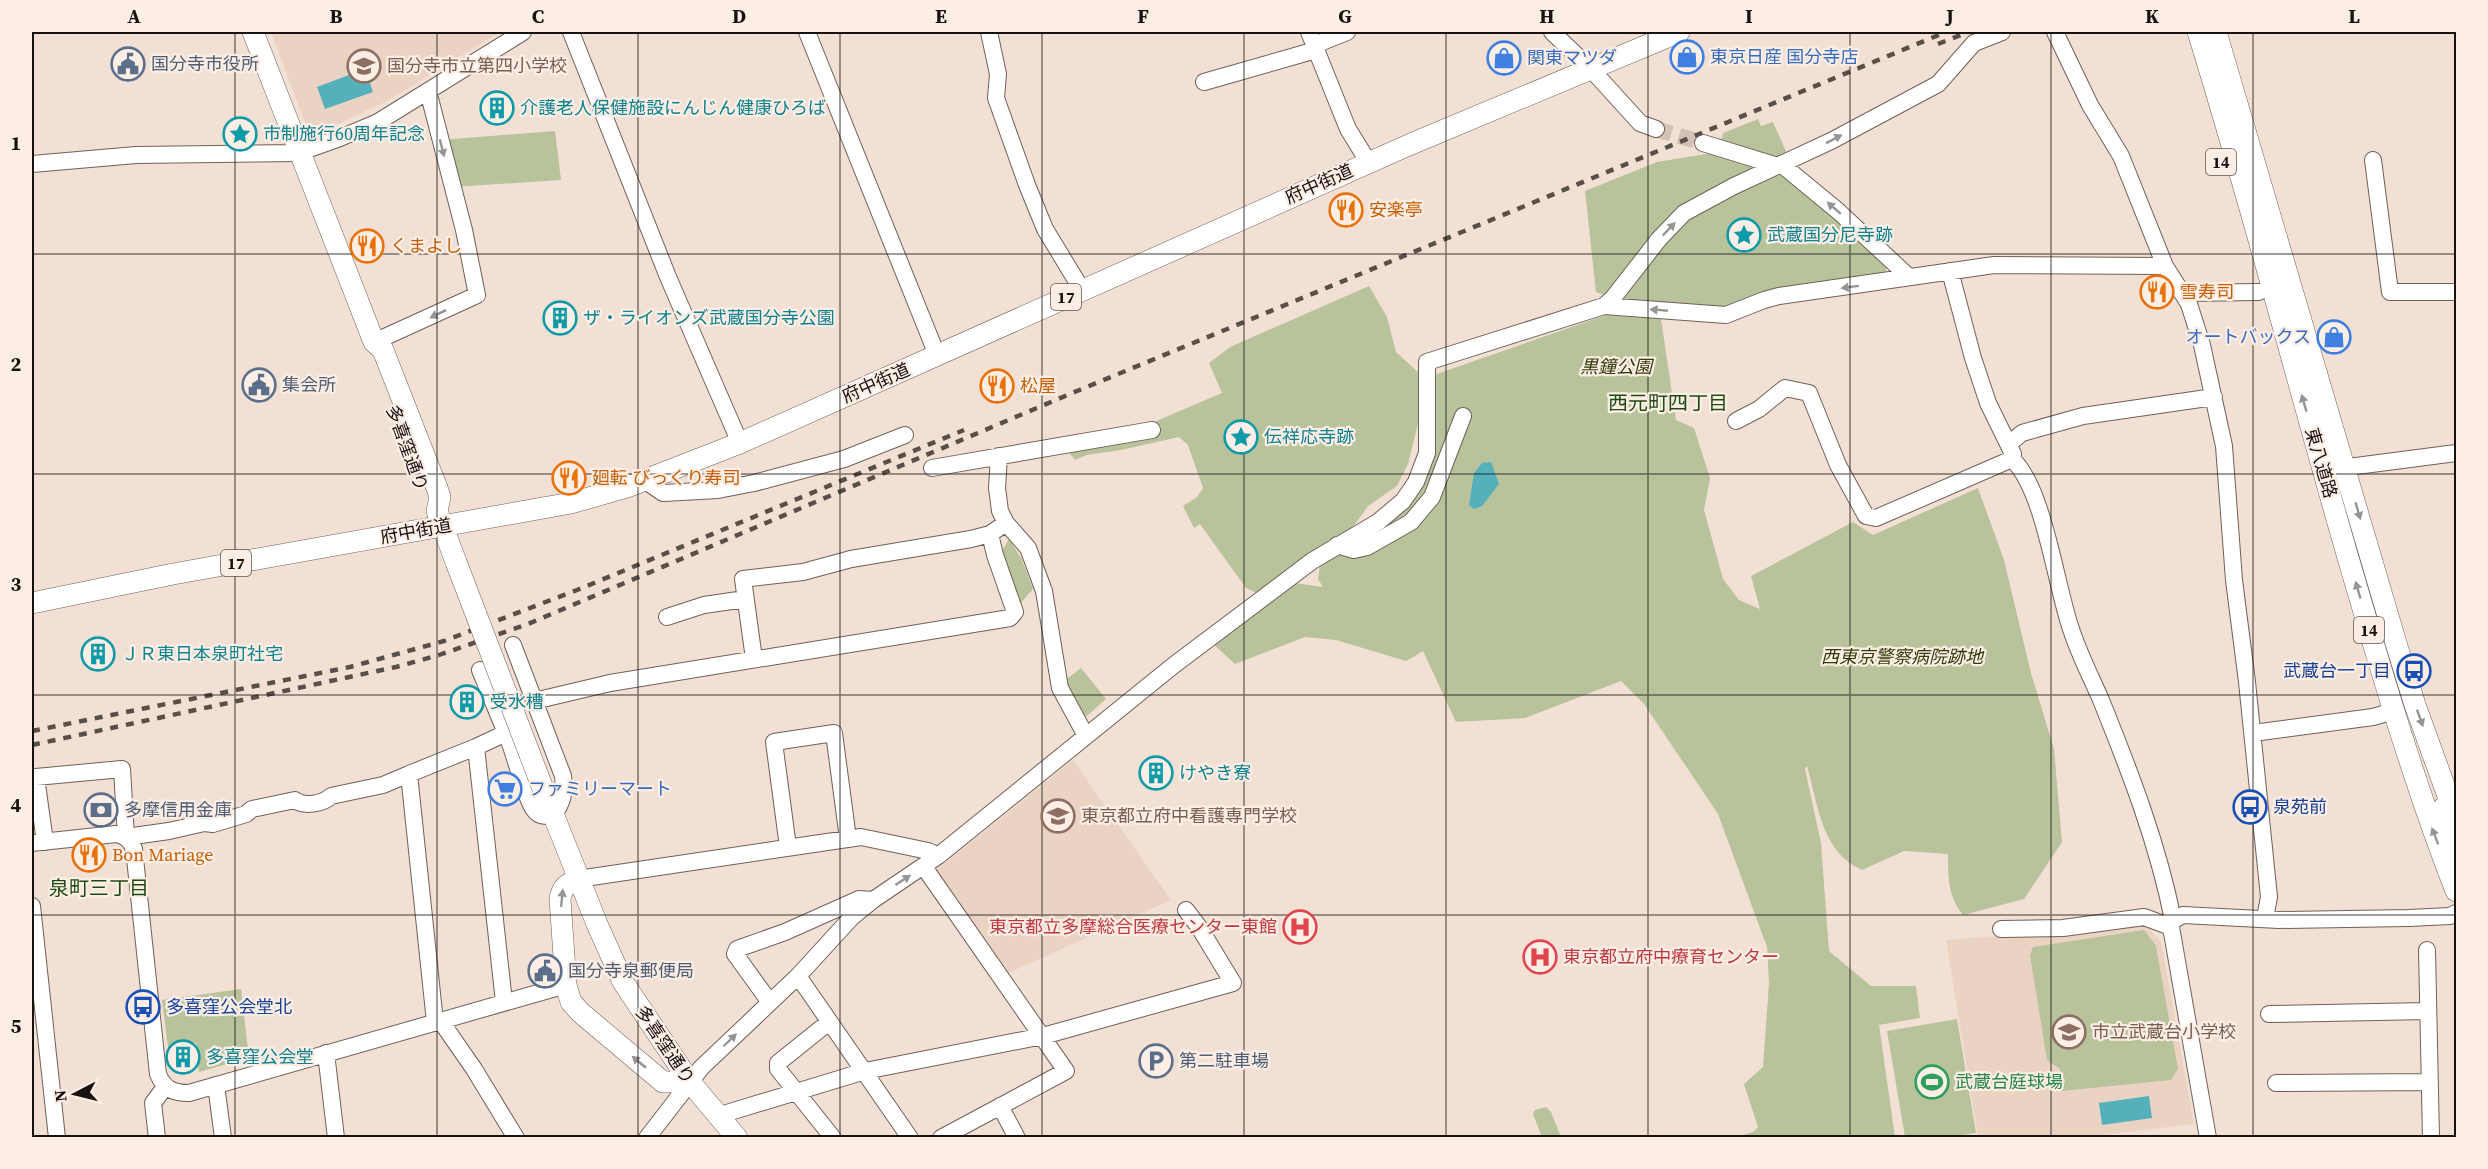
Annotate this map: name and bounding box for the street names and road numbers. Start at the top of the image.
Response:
road number: 14 [2206,149,2236,175]
street label: 府中街道 [1281,157,1357,210]
road number: 17 [1051,284,1081,310]
street label: 府中街道 [838,356,914,409]
street label: 多喜窪通り [380,401,435,494]
street label: 東八道路 [2300,425,2343,501]
street label: 府中街道 [378,512,454,549]
road number: 17 [221,550,251,576]
road number: 14 [2354,617,2384,643]
street label: 多喜窪通り [630,1000,701,1089]

